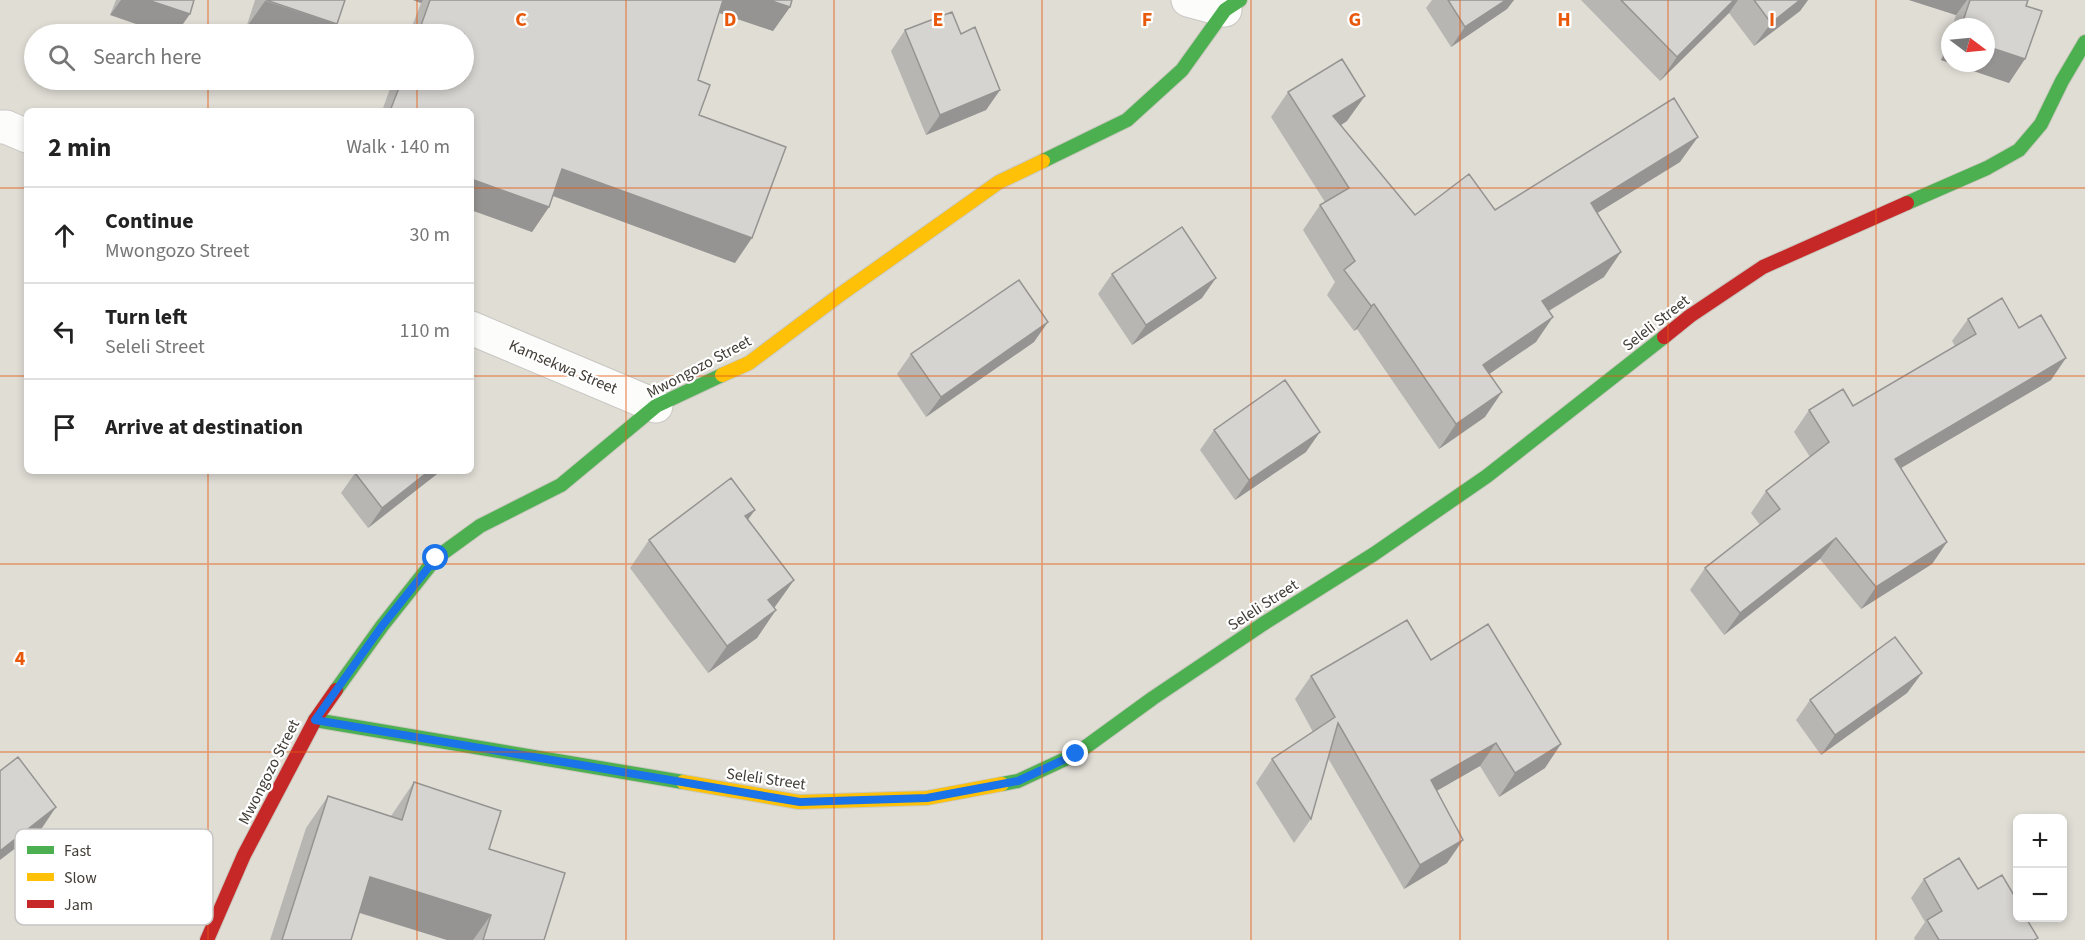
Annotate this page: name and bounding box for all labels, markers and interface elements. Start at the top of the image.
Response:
text: C [515,6,527,34]
text: D [724,6,736,34]
text: E [933,6,943,34]
text: F [1142,6,1152,34]
text: G [1349,6,1361,34]
text: H [1557,6,1571,34]
text: I [1769,6,1775,34]
north arrow [1941,18,1995,72]
search box [24,24,474,90]
icon: search [45,41,78,74]
text: Search here [93,41,201,73]
text: 2 min [48,129,111,166]
text: Walk · 140 m [346,133,450,161]
text: Continue [105,205,194,237]
icon: ahead [48,219,81,252]
text: 30 m [410,221,450,249]
text: Mwongozo Street [105,237,249,265]
street label: Seleli Street [1618,289,1695,356]
text: Turn left [105,301,187,333]
icon: left [48,315,81,348]
text: 110 m [400,317,450,345]
street label: Mwongozo Street [643,330,756,404]
text: Seleli Street [105,333,205,361]
street label: Kamsekwa Street [505,334,621,400]
icon: arrive [48,411,81,444]
text: Arrive at destination [105,411,303,443]
route start [422,544,448,570]
street label: Seleli Street [1224,574,1303,636]
text: 4 [15,645,26,673]
street label: Mwongozo Street [233,715,305,828]
route end [1062,740,1088,766]
street label: Seleli Street [725,763,808,796]
map controls [2013,814,2067,922]
button: + [2013,814,2067,868]
legend [15,829,213,925]
text: Fast [64,840,92,862]
text: Slow [64,867,97,889]
button: − [2013,868,2067,922]
text: Jam [64,894,93,916]

